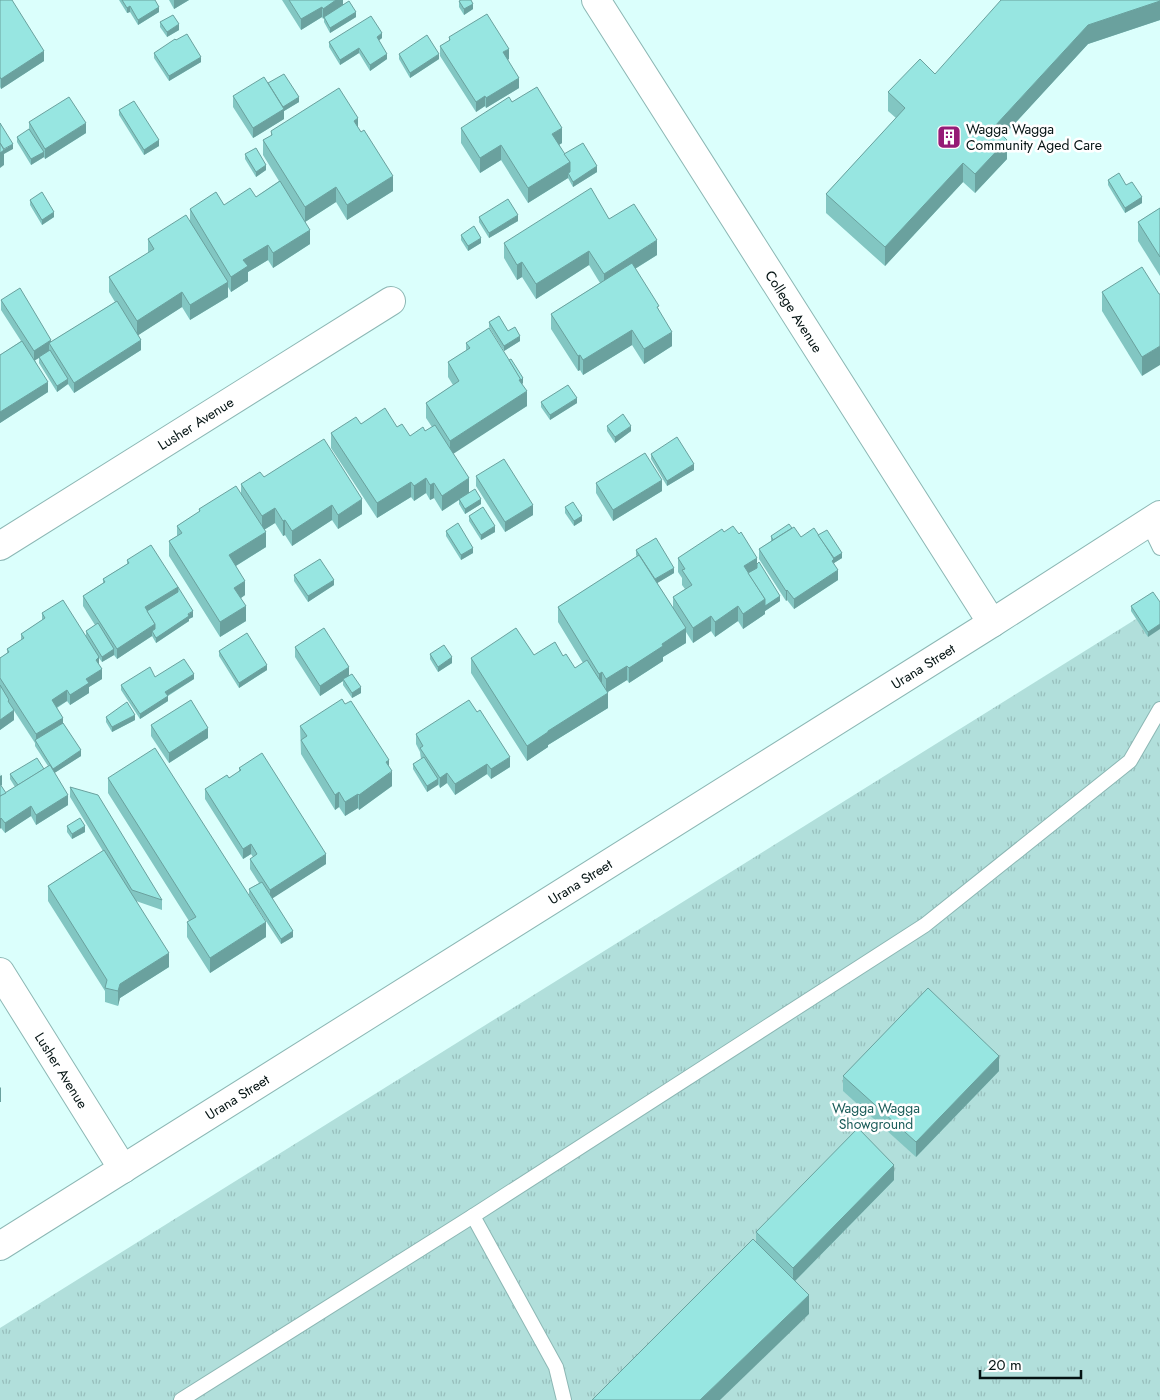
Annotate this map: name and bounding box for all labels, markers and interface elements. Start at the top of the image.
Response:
place label: Wagga Wagga Community Aged Care [966,119,1102,155]
building icon: Wagga Wagga Community Aged Care [936,124,962,150]
street label: College Avenue [760,266,828,356]
street label: Lusher Avenue [154,392,238,455]
street label: Urana Street [887,638,959,694]
street label: Urana Street [544,854,616,909]
street label: Lusher Avenue [30,1028,93,1112]
street label: Urana Street [201,1069,273,1125]
park label: Wagga Wagga Showground [832,1098,920,1134]
scale bar [980,1348,1081,1380]
text: 20 m [988,1354,1022,1376]

